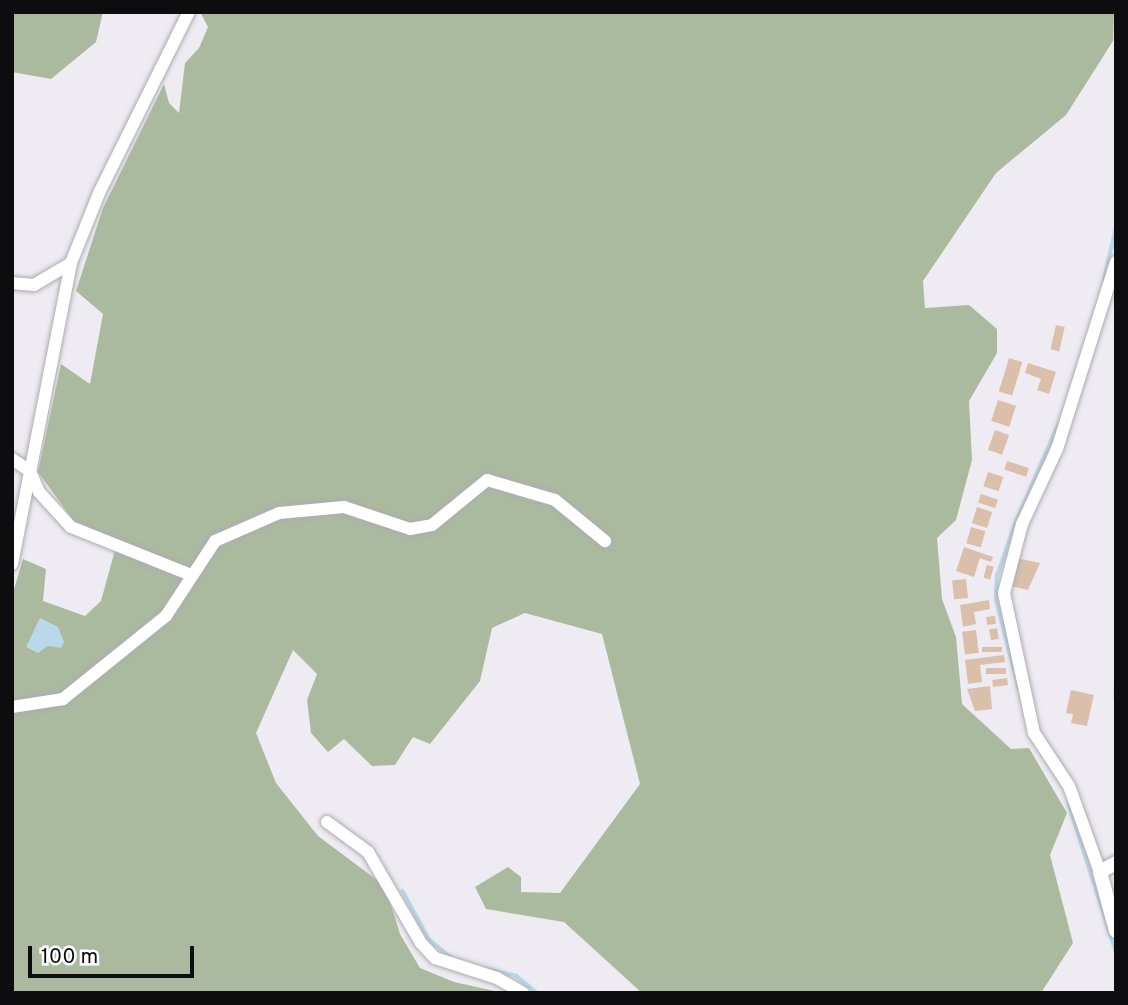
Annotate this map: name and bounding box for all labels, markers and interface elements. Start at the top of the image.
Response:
scale bar [32,932,198,976]
text: 100 m [41,944,98,971]

